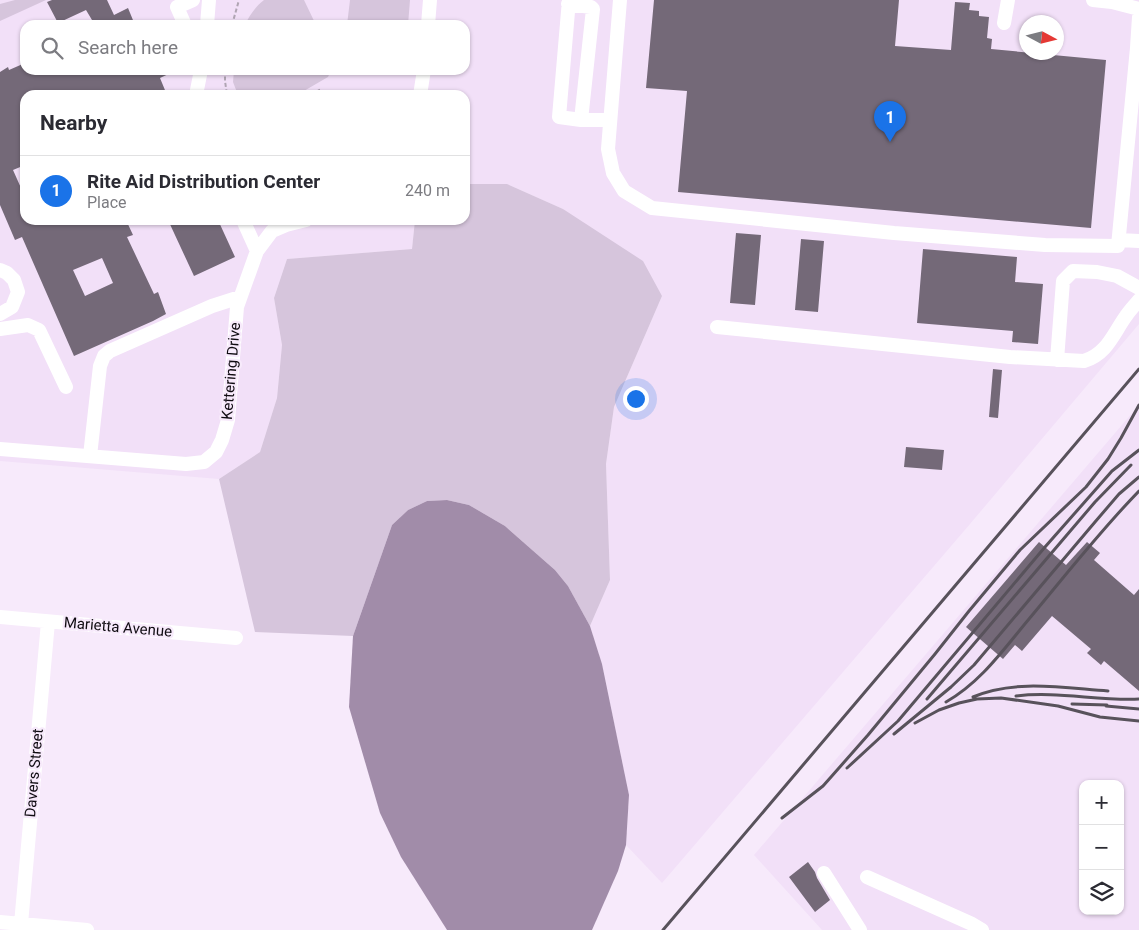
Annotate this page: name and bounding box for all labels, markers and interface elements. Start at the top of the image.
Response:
north arrow [1019,15,1064,60]
search box [20,20,470,75]
icon: search [38,34,66,62]
text: Search here [78,36,178,59]
pin: 1 [874,101,906,142]
text: Nearby [40,111,107,135]
text: Rite Aid Distribution Center [87,170,320,193]
text: 1 [51,181,61,200]
text: 240 m [405,181,450,200]
text: Place [87,193,127,212]
street label: Kettering Drive [218,321,244,421]
your location [623,386,649,412]
street label: Marietta Avenue [63,613,173,641]
street label: Davers Street [21,728,47,818]
map controls [1079,780,1124,915]
button: + [1079,780,1124,825]
button: − [1079,825,1124,870]
button: layers [1079,870,1124,915]

